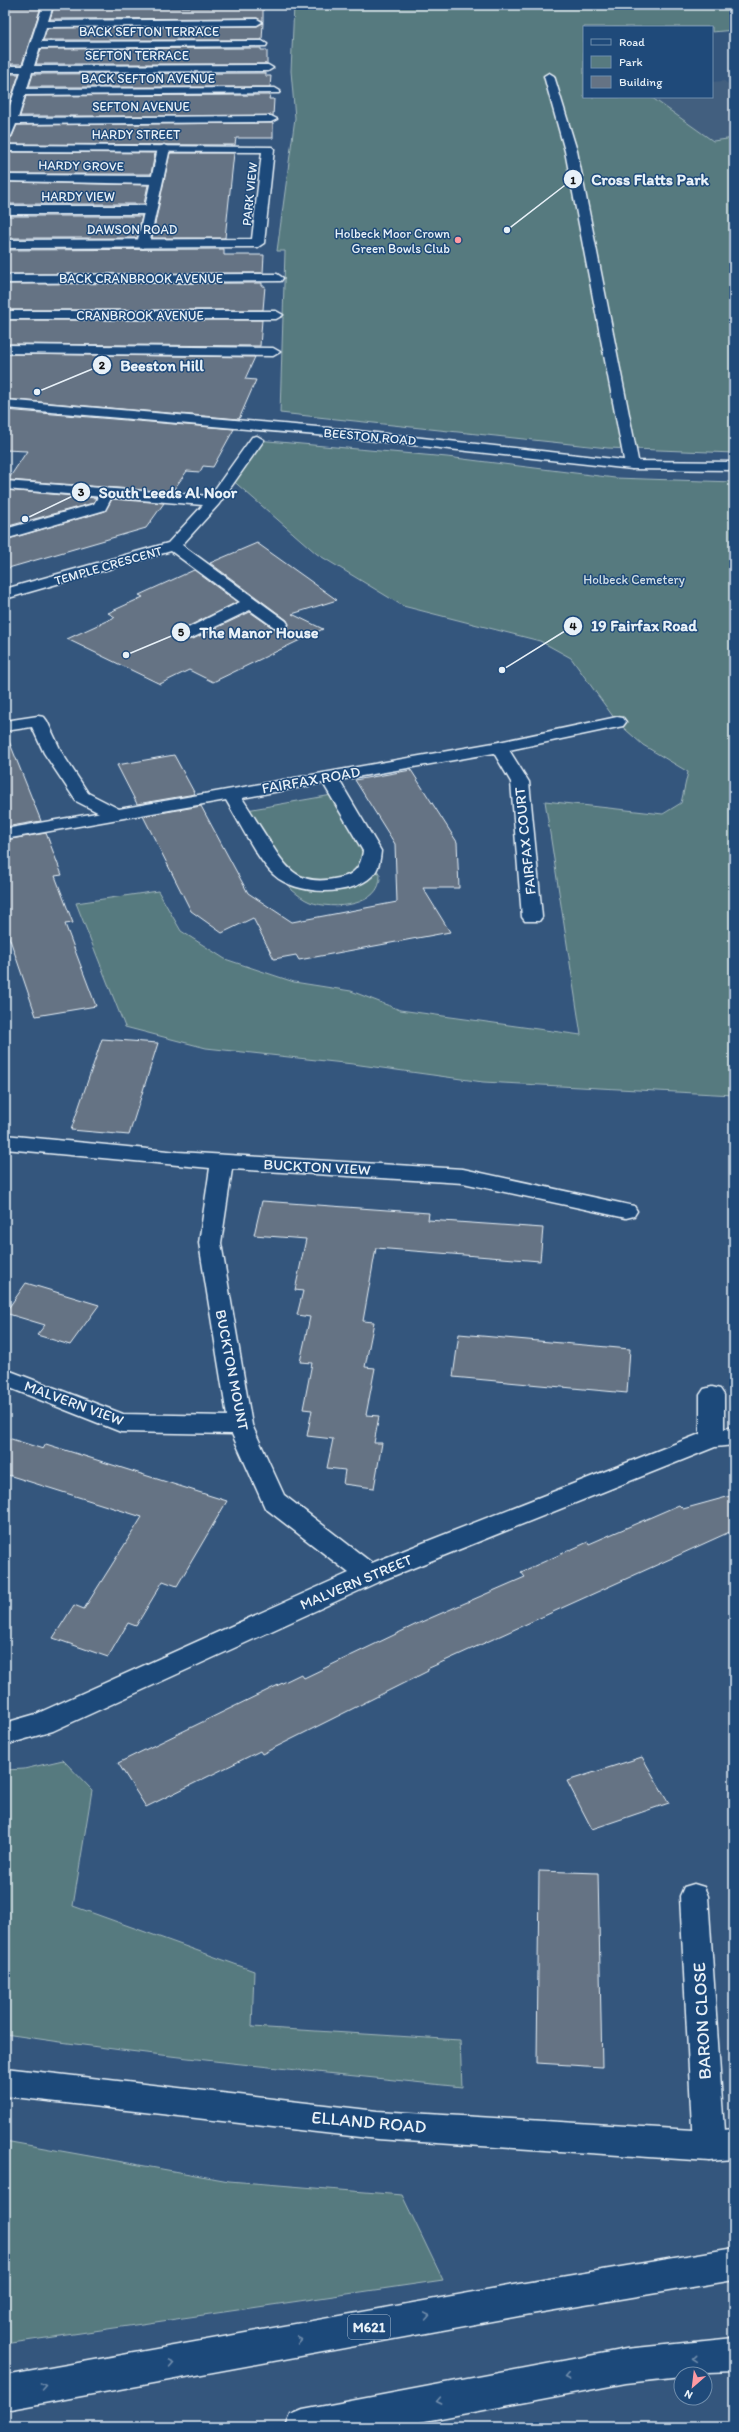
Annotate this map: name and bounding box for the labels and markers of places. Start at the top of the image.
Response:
callout: Cross Flatts Park [563,165,717,193]
place label: Holbeck Moor Crown Green Bowls Club [335,226,450,256]
marker: Holbeck Moor Crown Green Bowls Club [453,235,463,245]
callout: Beeston Hill [92,351,212,379]
callout: South Leeds Al Noor [71,478,246,506]
callout: 19 Fairfax Road [563,612,705,640]
callout: The Manor House [171,618,326,646]

